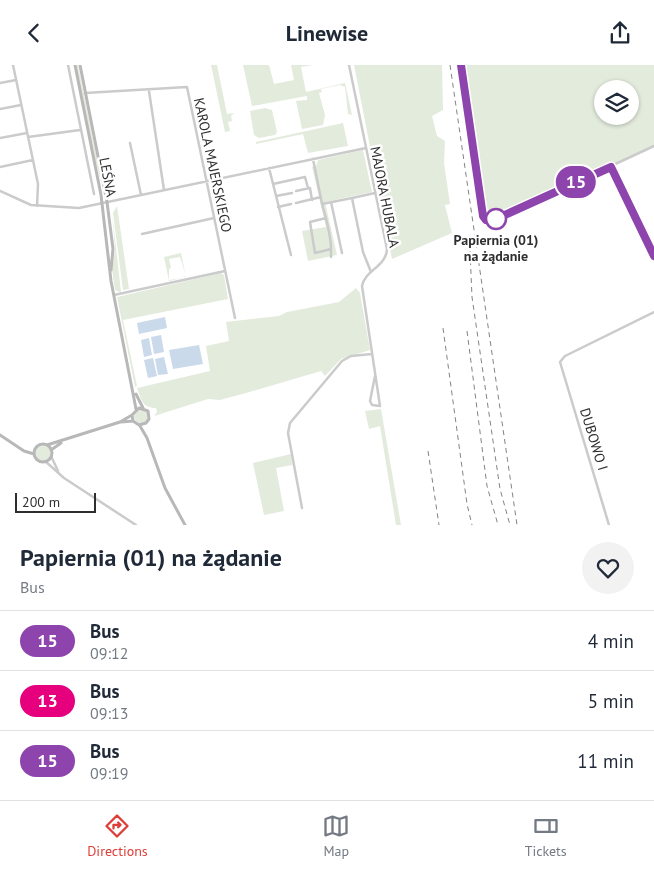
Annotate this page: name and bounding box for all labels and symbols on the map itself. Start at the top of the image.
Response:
street label: KAROLA MAJERSKIEGO [190,96,236,234]
street label: MAJORA HUBALA [366,145,404,250]
street label: LEŚNA [95,156,121,199]
line badge: 15 [554,166,598,198]
marker: Papiernia (01) na żądanie [485,208,507,230]
place label: Papiernia (01) na żądanie [454,231,538,265]
street label: DUBOWO I [576,406,612,472]
scale bar [15,490,96,513]

